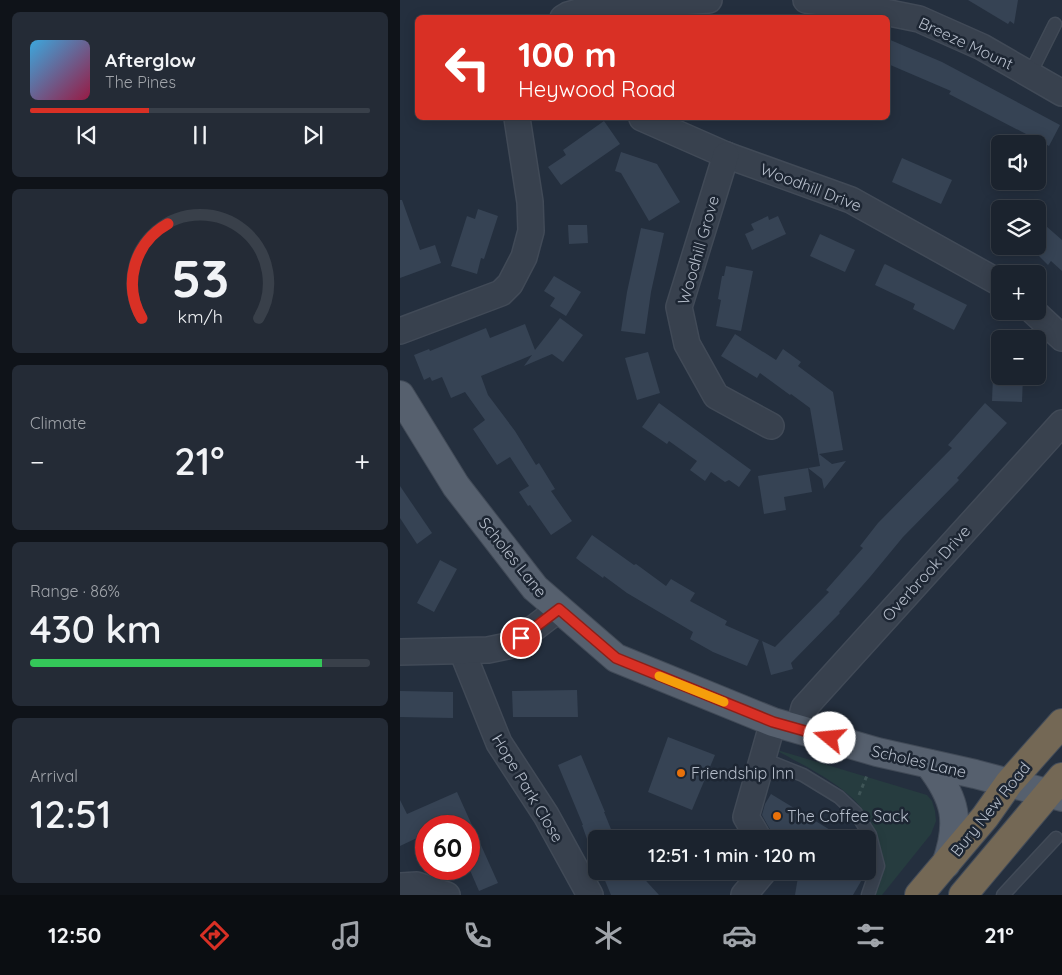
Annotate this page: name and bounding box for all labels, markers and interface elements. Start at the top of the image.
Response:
street label: Breeze Mount [916,12,1016,74]
text: 100 m [518,32,617,76]
icon: left [435,35,500,100]
text: Afterglow [105,48,196,72]
text: The Pines [105,72,176,92]
text: Heywood Road [518,75,676,103]
icon: previous [73,121,101,149]
icon: pause [186,121,214,149]
icon: next [299,121,327,149]
map controls [991,135,1046,385]
button: sound [991,135,1046,190]
street label: Woodhill Drive [757,158,865,216]
street label: Woodhill Grove [673,193,723,307]
button: layers [991,200,1046,255]
text: 53 [171,245,229,310]
button: + [991,265,1046,320]
text: km/h [177,305,223,327]
button: − [991,330,1046,385]
text: Climate [30,413,86,433]
text: 21° [174,437,224,485]
text: − [30,444,45,479]
text: + [354,444,370,479]
street label: Scholes Lane [475,513,551,601]
street label: Overbrook Drive [878,521,974,625]
text: Range · 86% [30,581,120,601]
text: 430 km [30,605,162,653]
pin [500,617,542,659]
icon: arrive [507,624,535,652]
position arrow [803,711,855,763]
street label: Hope Park Close [488,730,568,846]
street label: Scholes Lane [870,740,968,782]
street label: Bury New Road [946,758,1034,860]
place label: Friendship Inn [691,763,794,783]
text: Arrival [30,766,78,786]
marker: Friendship Inn [675,767,687,779]
text: 12:51 [30,790,111,838]
place label: The Coffee Sack [787,806,909,826]
marker: The Coffee Sack [771,810,783,822]
speed limit sign: 60 [415,815,480,880]
text: 12:51 · 1 min · 120 m [648,843,816,867]
icon: directions [197,918,232,953]
icon: music [329,918,364,953]
icon: phone [460,918,495,953]
icon: climate [591,918,626,953]
icon: car [722,918,757,953]
icon: filters [853,918,888,953]
text: 12:50 [48,921,101,949]
text: 21° [984,921,1014,949]

